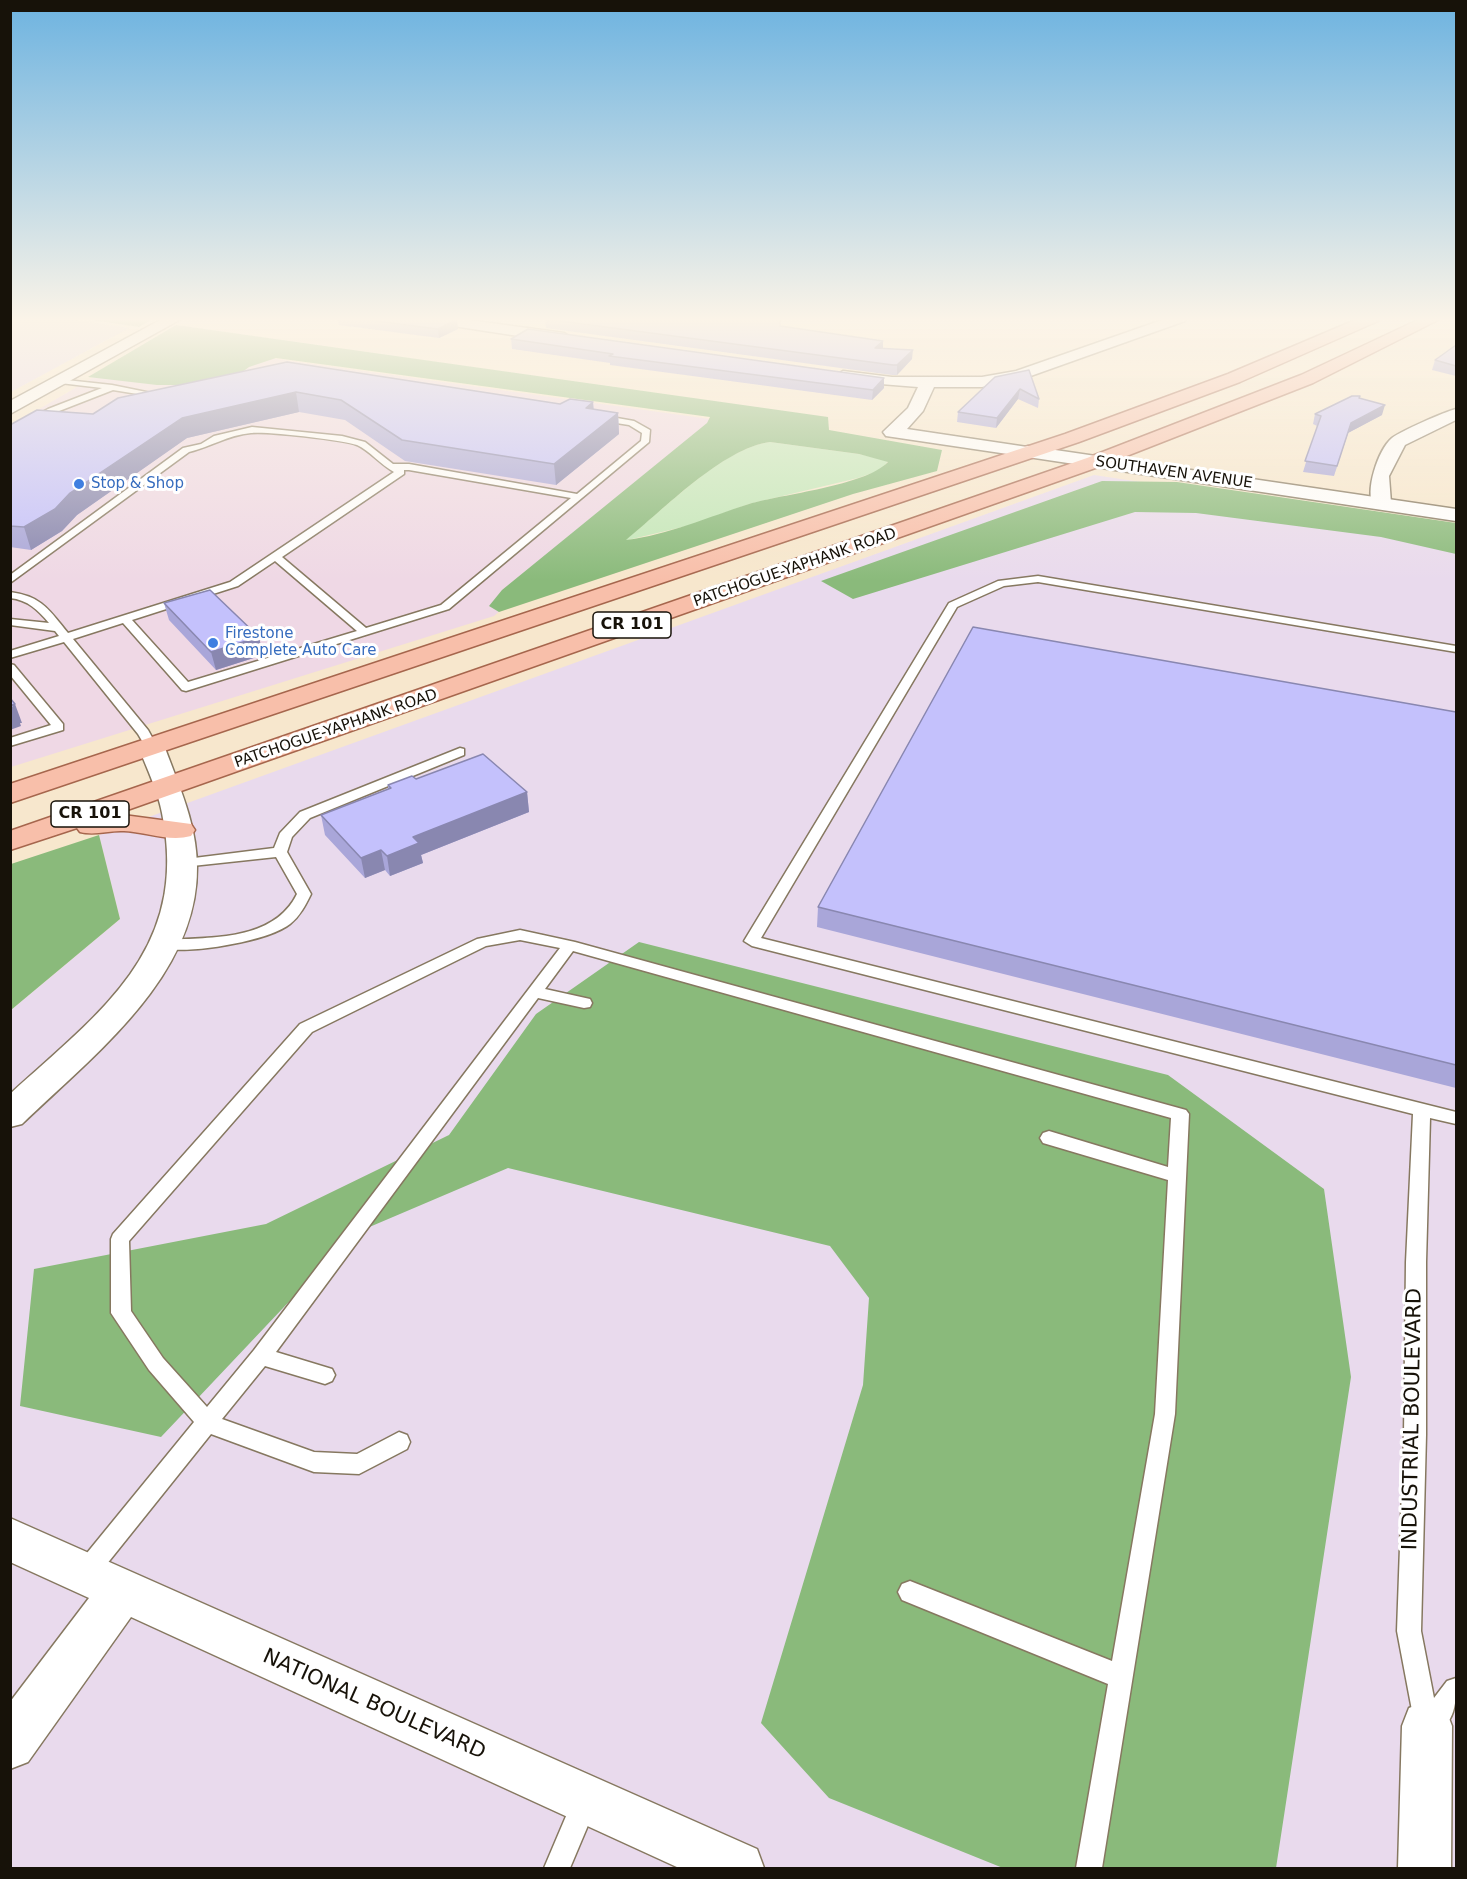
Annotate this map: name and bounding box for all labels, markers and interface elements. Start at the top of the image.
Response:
street label: SOUTHAVEN AVENUE [1094,453,1254,493]
place label: Stop & Shop [91,475,184,493]
marker: Stop & Shop [72,477,86,491]
street label: PATCHOGUE-YAPHANK ROAD [691,525,899,611]
road number: CR 101 [593,612,671,638]
place label: Firestone Complete Auto Care [225,625,376,660]
marker: Firestone Complete Auto Care [206,636,220,650]
street label: PATCHOGUE-YAPHANK ROAD [232,686,440,772]
road number: CR 101 [51,801,129,827]
street label: INDUSTRIAL BOULEVARD [1398,1288,1428,1550]
street label: NATIONAL BOULEVARD [259,1644,489,1766]

